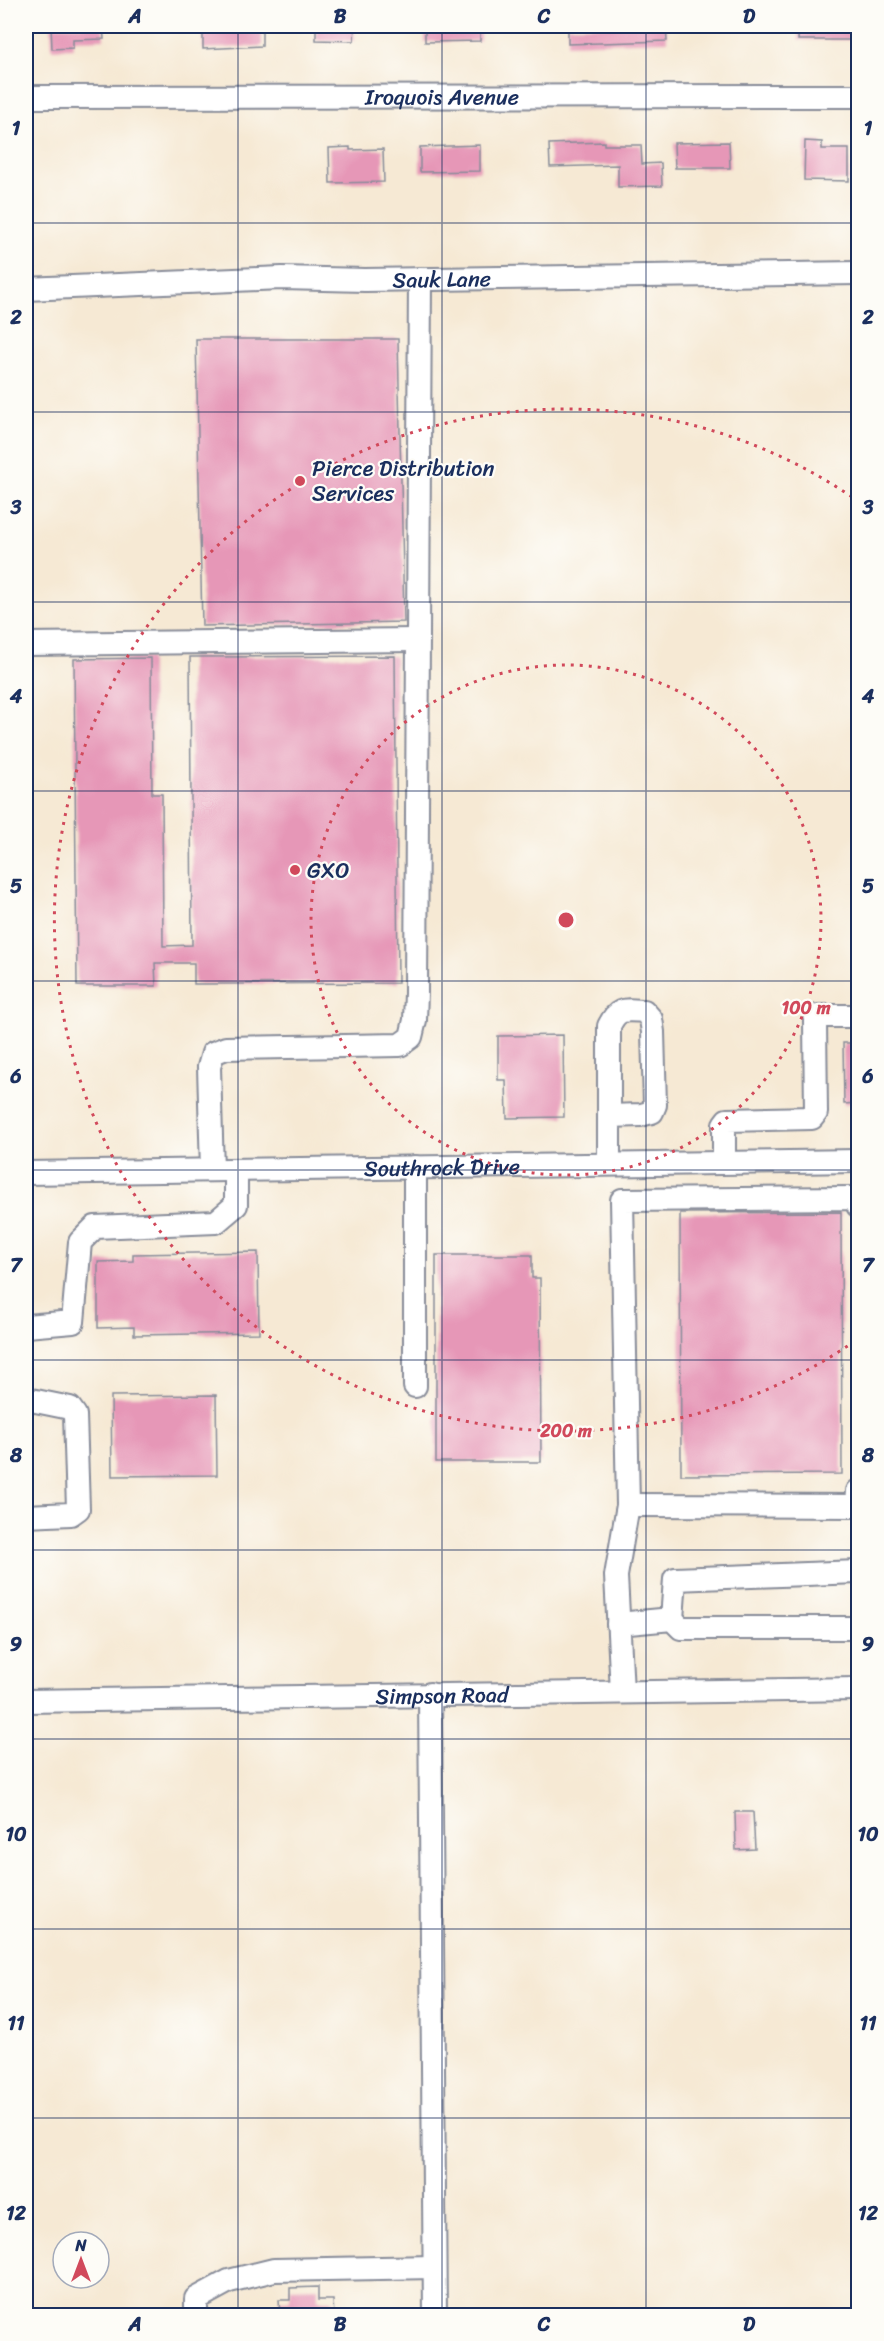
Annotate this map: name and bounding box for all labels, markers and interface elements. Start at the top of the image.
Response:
text: A [127,0,142,34]
text: B [334,0,347,34]
text: C [537,0,551,34]
text: D [743,0,756,34]
street label: Iroquois Avenue [364,77,519,117]
text: 1 [12,111,21,146]
text: 1 [864,111,873,146]
street label: Sauk Lane [392,259,491,300]
text: 2 [9,300,22,335]
text: 2 [861,300,874,335]
place label: Pierce Distribution Services [312,449,494,513]
marker: Pierce Distribution Services [293,474,307,488]
text: 3 [10,490,22,525]
text: 3 [862,490,874,525]
text: 4 [9,679,23,714]
text: 4 [861,679,875,714]
place label: GXO [307,851,349,890]
marker: GXO [288,863,302,877]
text: 5 [10,869,22,904]
text: 5 [862,869,874,904]
centre of rings [556,910,576,930]
text: 100 m [782,992,831,1024]
text: 6 [9,1059,22,1094]
text: 6 [861,1059,874,1094]
street label: Southrock Drive [364,1147,520,1188]
text: 7 [10,1248,23,1283]
text: 7 [862,1248,875,1283]
text: 200 m [539,1415,592,1447]
text: 8 [9,1438,23,1473]
text: 8 [861,1438,875,1473]
text: 9 [10,1627,22,1662]
text: 9 [862,1627,874,1662]
street label: Simpson Road [375,1675,510,1716]
text: 10 [5,1817,27,1852]
text: 10 [857,1817,879,1852]
text: 11 [7,2006,25,2041]
text: 11 [859,2006,877,2041]
text: 12 [6,2196,27,2231]
text: 12 [858,2196,879,2231]
north arrow [51,2230,111,2290]
text: N [74,2231,87,2260]
text: A [127,2307,142,2341]
text: B [334,2307,347,2341]
text: C [537,2307,551,2341]
text: D [743,2307,756,2341]

